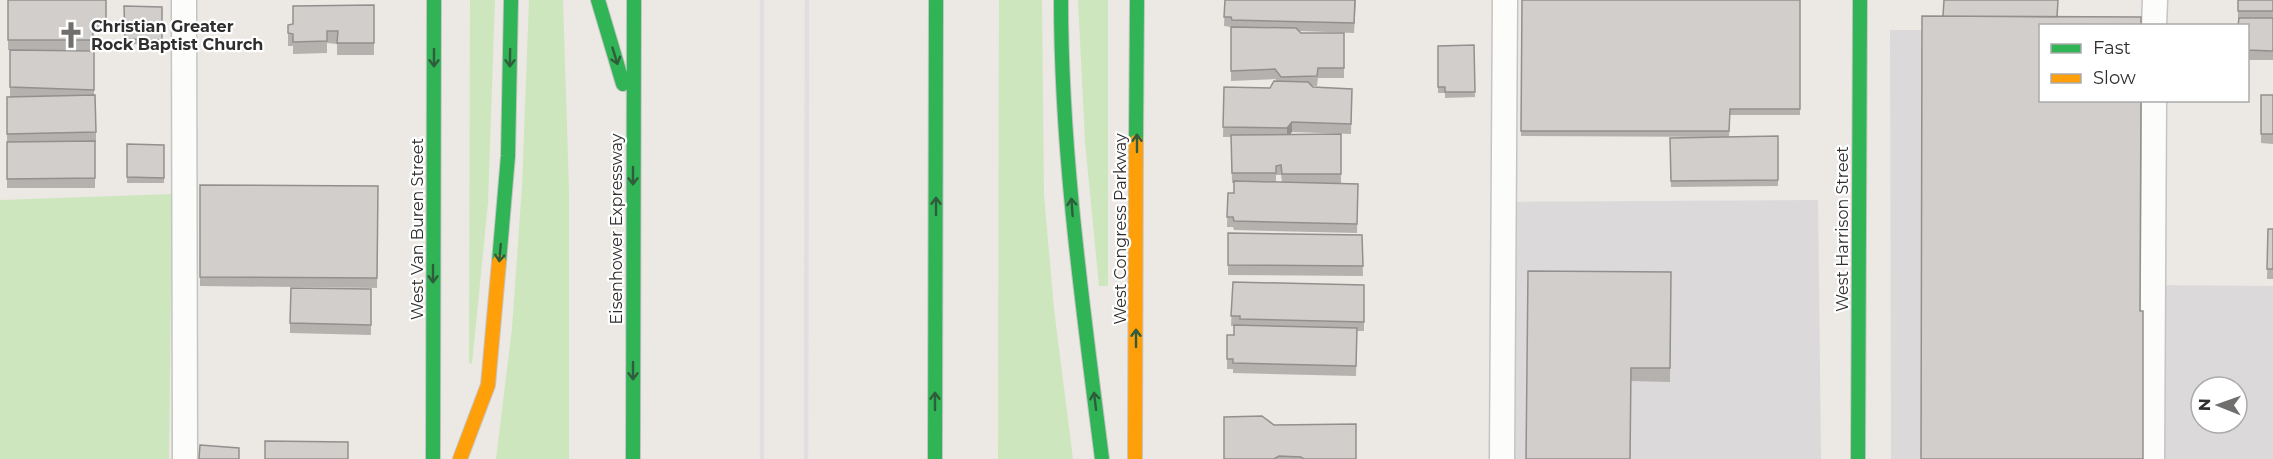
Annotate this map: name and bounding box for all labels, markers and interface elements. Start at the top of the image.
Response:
place label: Christian Greater Rock Baptist Church [91,17,263,54]
church icon: Christian Greater Rock Baptist Church [56,20,86,50]
legend [2039,24,2249,102]
text: Fast [2093,37,2131,59]
one-way arrow [610,46,621,65]
one-way arrow [428,48,440,68]
one-way arrow [504,48,515,68]
text: Slow [2093,67,2136,89]
street label: Eisenhower Expressway [607,133,626,324]
street label: West Congress Parkway [1111,133,1130,325]
one-way arrow [1131,133,1143,153]
street label: West Van Buren Street [408,138,427,320]
street label: West Harrison Street [1833,146,1852,312]
one-way arrow [627,165,639,185]
one-way arrow [930,196,942,216]
one-way arrow [1066,198,1077,218]
one-way arrow [494,243,505,263]
one-way arrow [427,264,439,284]
one-way arrow [1130,328,1142,348]
one-way arrow [627,360,639,380]
north arrow [2189,375,2249,435]
one-way arrow [929,391,941,411]
one-way arrow [1089,392,1100,411]
text: N [2195,398,2214,411]

